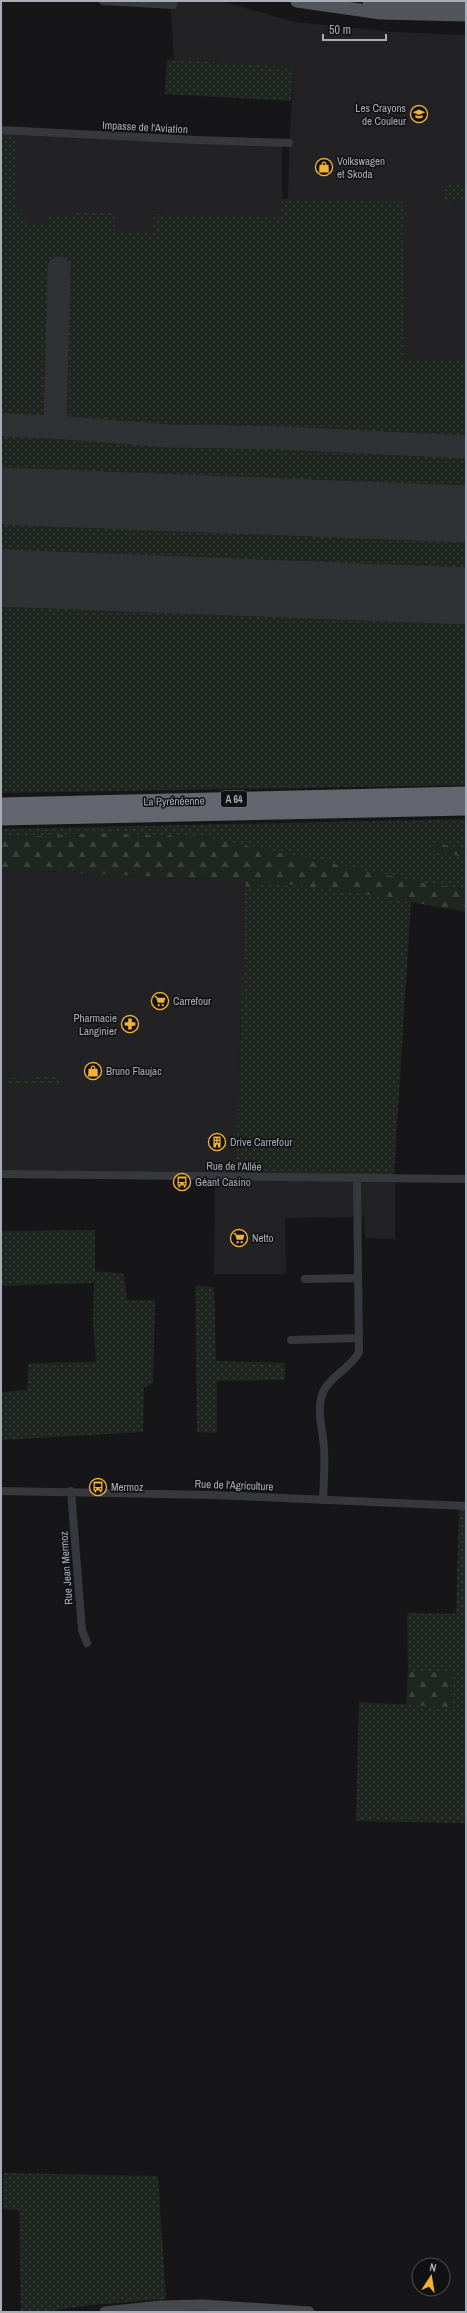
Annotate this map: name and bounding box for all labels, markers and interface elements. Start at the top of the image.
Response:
scale bar [323,16,386,42]
text: 50 m [329,22,351,38]
place label: Les Crayons de Couleur [355,101,406,128]
school or university icon: Les Crayons de Couleur [409,104,429,124]
street label: Impasse de l'Aviation [102,118,188,136]
place label: Volkswagen et Skoda [337,154,385,181]
shop icon: Volkswagen et Skoda [314,157,334,177]
road number: A 64 [221,791,247,807]
street label: La Pyrénéenne [143,793,205,809]
supermarket icon: Carrefour [150,991,170,1011]
place label: Carrefour [173,994,211,1008]
place label: Pharmacie Langinier [73,1011,117,1038]
pharmacy icon: Pharmacie Langinier [120,1014,140,1034]
shop icon: Bruno Flaujac [83,1061,103,1081]
place label: Bruno Flaujac [106,1064,162,1078]
building icon: Drive Carrefour [207,1132,227,1152]
place label: Drive Carrefour [230,1135,292,1149]
street label: Rue de l'Allée [206,1159,262,1173]
bus stop icon: Géant Casino [172,1172,192,1192]
place label: Géant Casino [195,1175,251,1189]
supermarket icon: Netto [229,1228,249,1248]
place label: Netto [252,1231,274,1245]
bus stop icon: Mermoz [88,1477,108,1497]
street label: Rue de l'Agriculture [194,1477,274,1493]
place label: Mermoz [111,1480,144,1494]
street label: Rue Jean Mermoz [56,1530,76,1605]
north arrow [411,2257,451,2297]
text: N [428,2260,438,2275]

